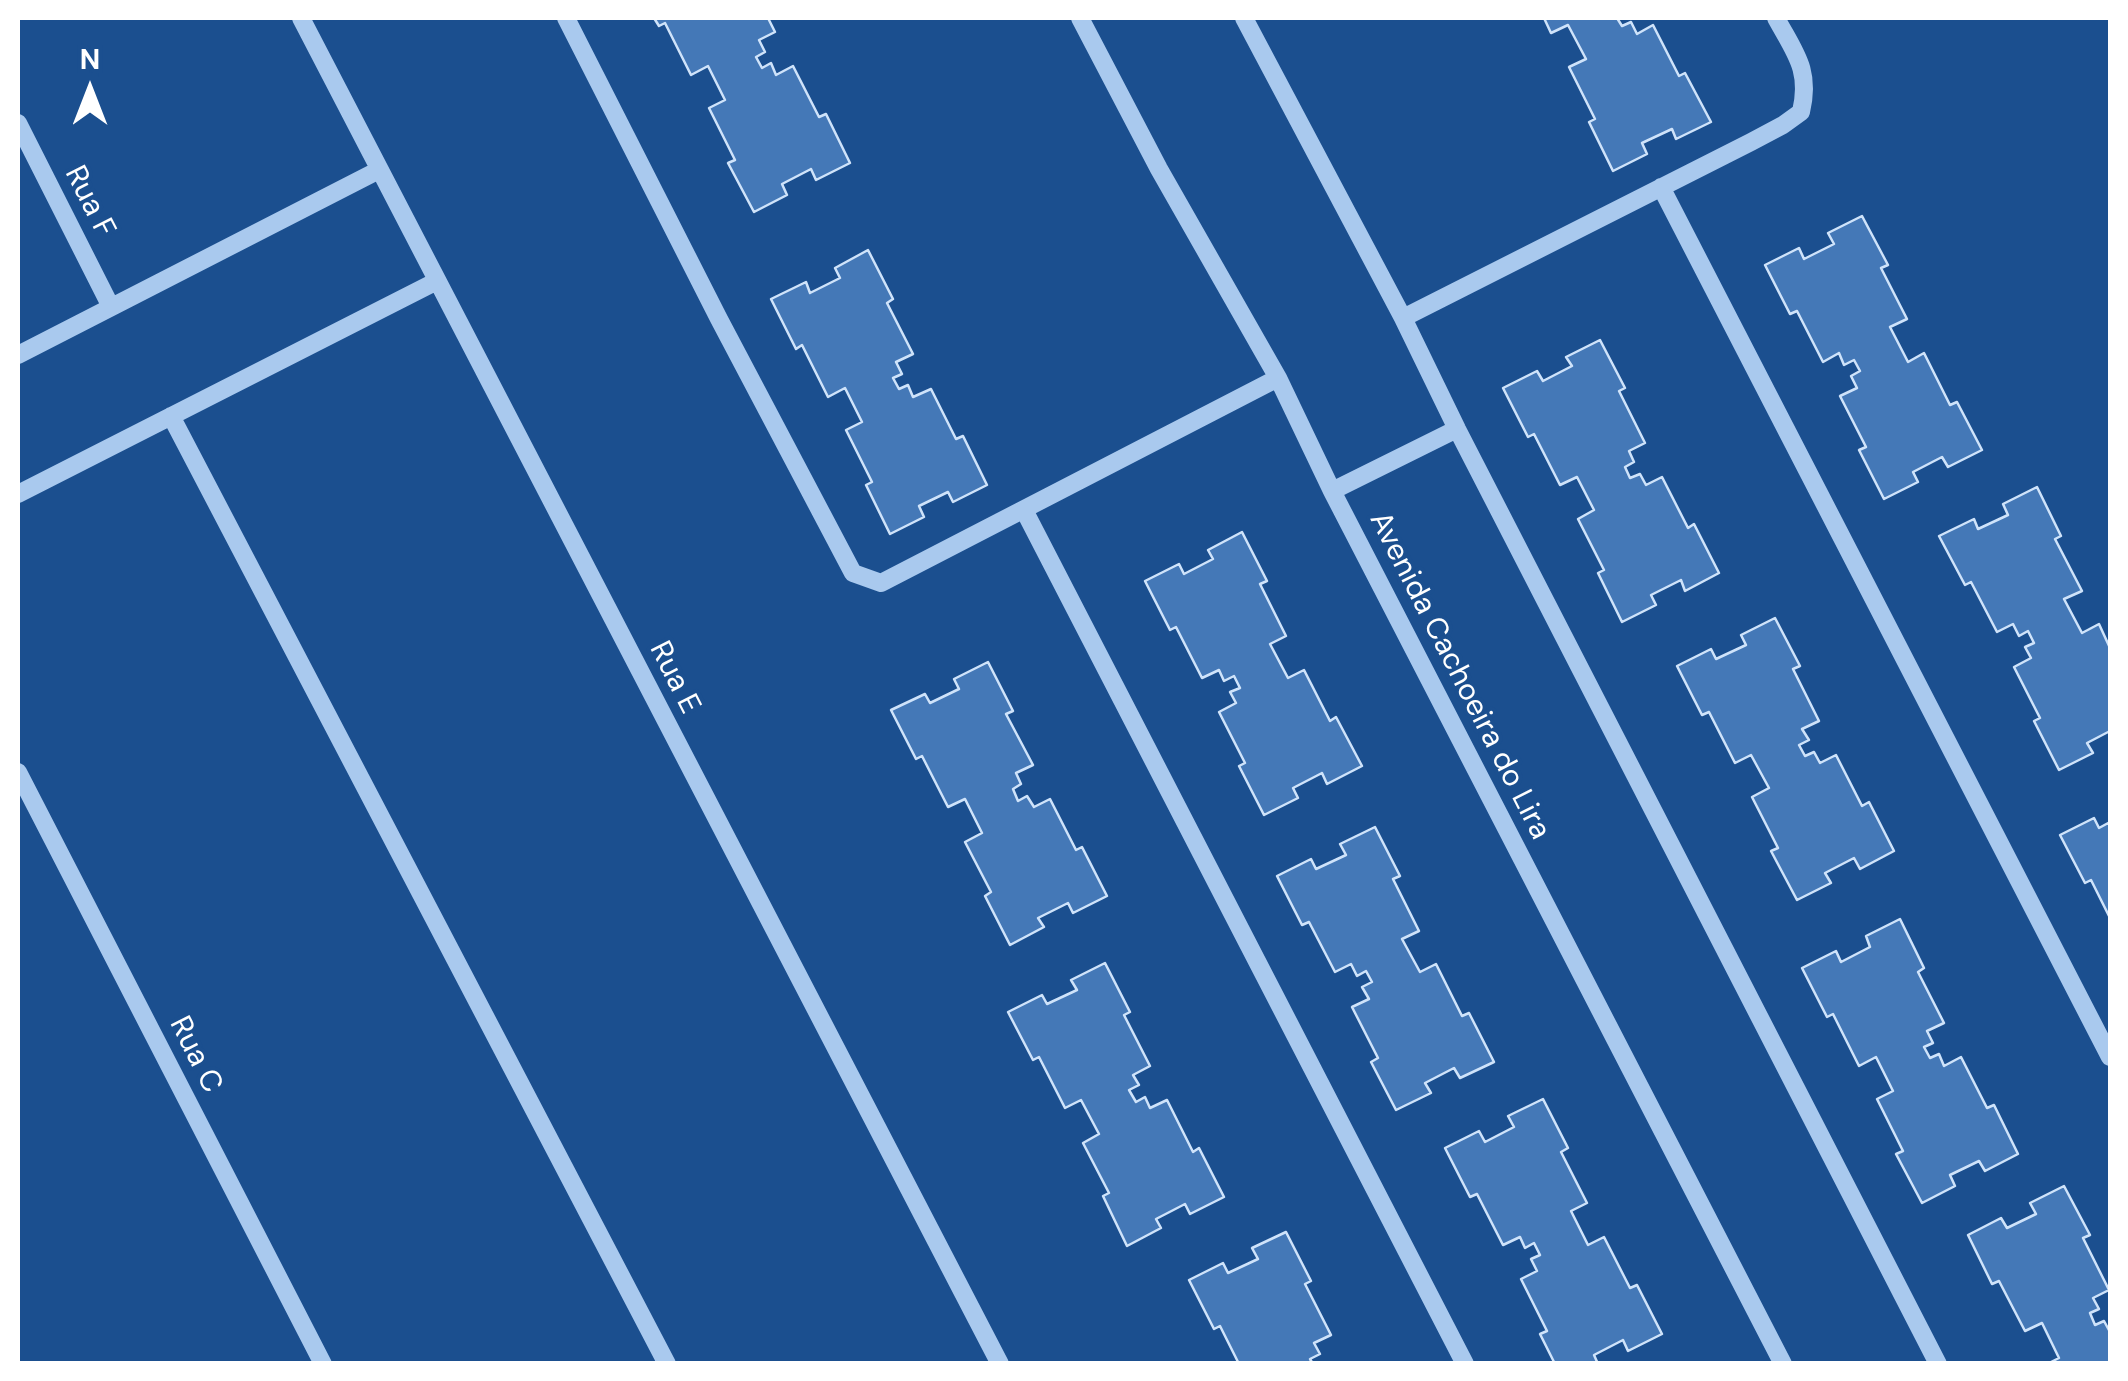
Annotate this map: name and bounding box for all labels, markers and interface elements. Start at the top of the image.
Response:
north arrow [40,40,140,140]
text: N [80,41,100,78]
street label: Rua F [56,160,122,244]
street label: Avenida Cachoeira do Lira [1361,506,1557,846]
street label: Rua E [641,636,707,720]
street label: Rua C [161,1011,229,1099]

